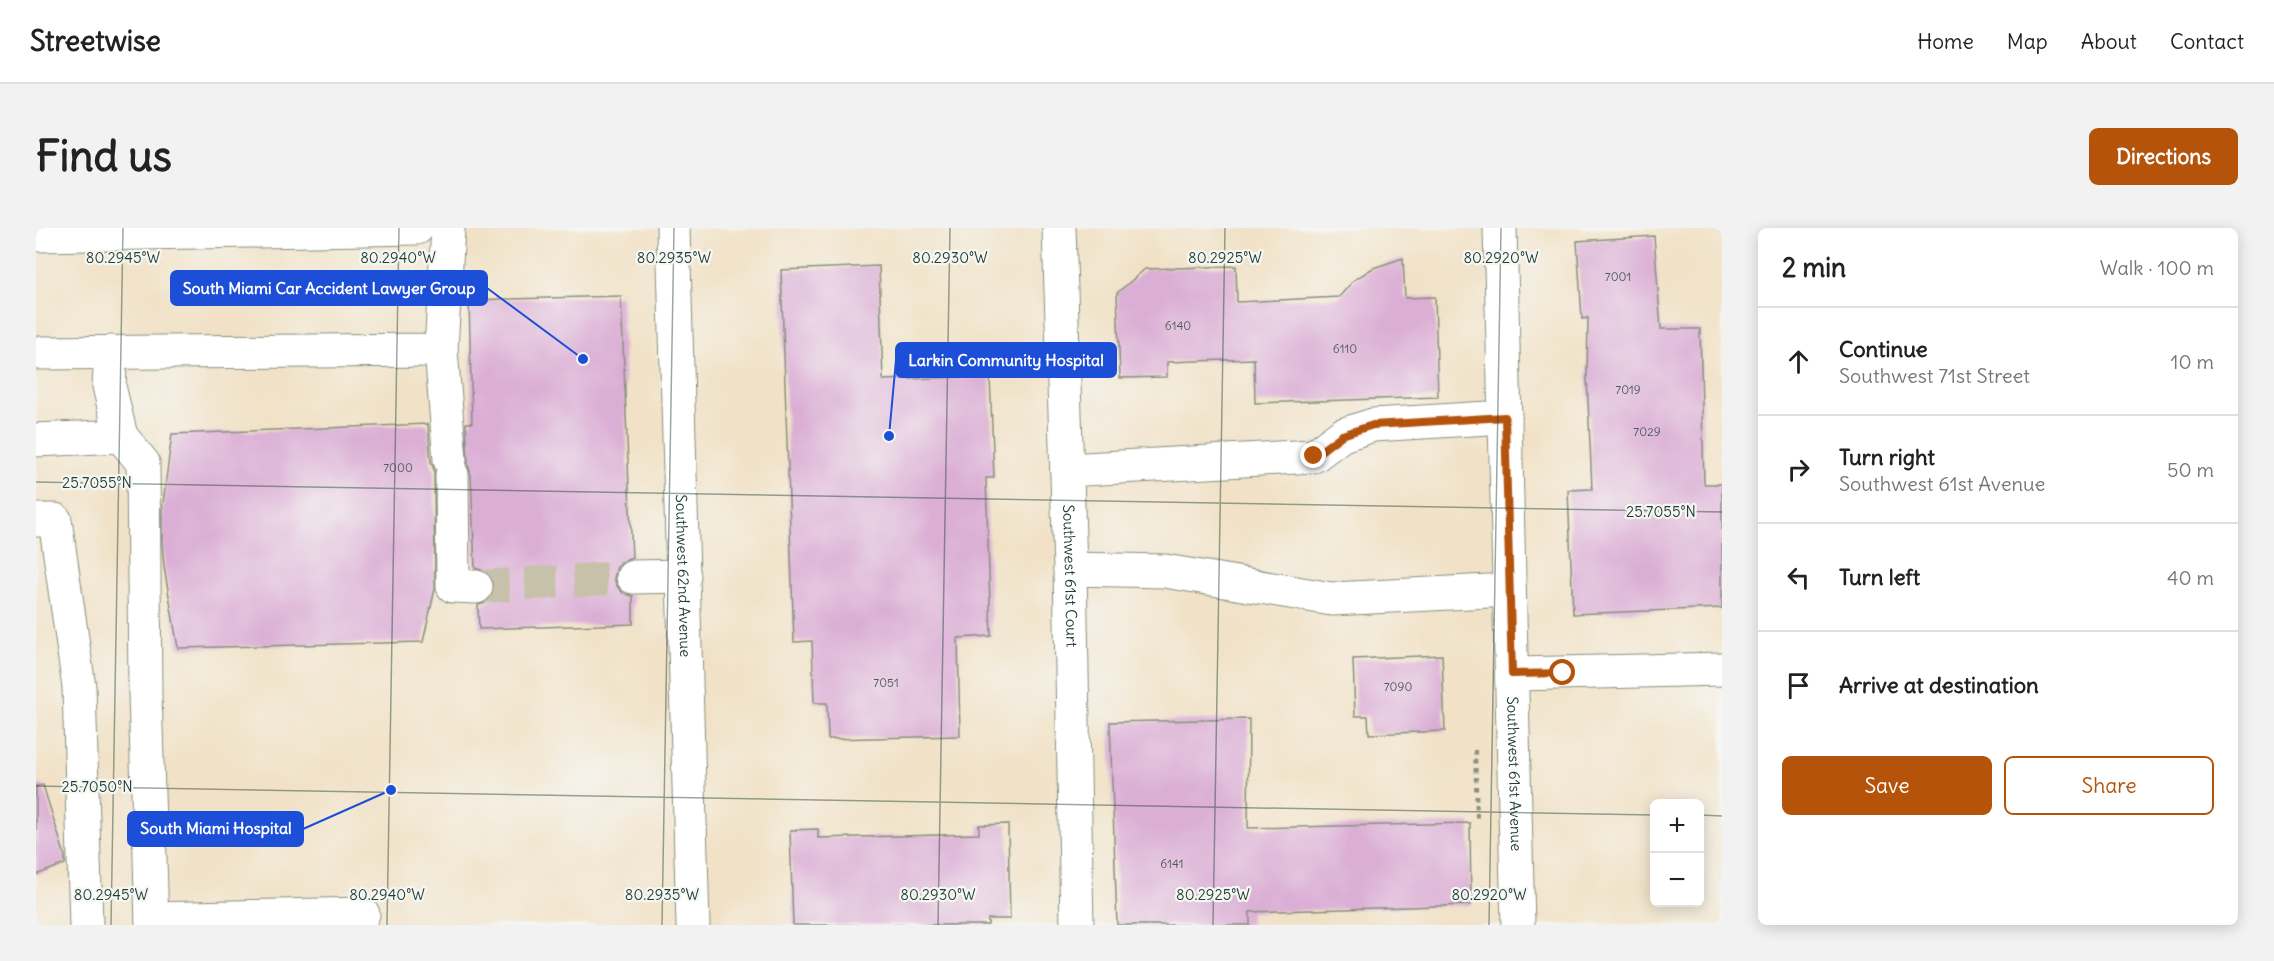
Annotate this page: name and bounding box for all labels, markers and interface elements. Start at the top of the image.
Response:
text: Streetwise [30,23,161,59]
text: Home [1917,28,1974,55]
text: Map [2007,28,2048,55]
text: About [2081,28,2137,55]
text: Contact [2170,28,2244,55]
button: Directions [2089,128,2238,185]
text: Find us [36,130,172,182]
text: 80.2945°W [86,248,161,267]
text: 80.2940°W [360,248,436,267]
text: 80.2935°W [637,248,711,267]
text: 80.2930°W [912,248,988,267]
text: 80.2925°W [1188,248,1262,267]
text: 80.2920°W [1463,248,1539,267]
text: 2 min [1782,251,1846,284]
text: Walk · 100 m [2100,255,2214,280]
house number: 7001 [1605,269,1631,284]
callout: South Miami Car Accident Lawyer Group [171,271,487,305]
text: South Miami Car Accident Lawyer Group [183,278,475,299]
house number: 6140 [1165,318,1191,333]
text: Continue [1839,335,1928,363]
house number: 6110 [1333,341,1357,356]
callout: Larkin Community Hospital [896,343,1116,377]
icon: ahead [1782,345,1815,378]
text: 10 m [2171,349,2214,374]
text: Larkin Community Hospital [908,350,1104,371]
text: Southwest 71st Street [1839,363,2030,388]
house number: 7019 [1615,382,1641,397]
house number: 7029 [1633,424,1661,439]
route end [1300,442,1326,468]
text: Turn right [1839,443,1935,471]
icon: right [1782,453,1815,486]
text: 50 m [2167,457,2214,482]
house number: 7000 [383,460,413,475]
text: Southwest 61st Avenue [1839,471,2045,496]
text: 25.7055°N [62,473,132,492]
street label: Southwest 62nd Avenue [672,494,695,658]
text: 25.7055°N [1626,502,1696,521]
street label: Southwest 61st Court [1059,504,1082,647]
icon: left [1782,561,1815,594]
text: Turn left [1839,563,1920,591]
text: 40 m [2167,565,2214,590]
route start [1549,659,1575,685]
icon: arrive [1782,669,1815,702]
text: Arrive at destination [1839,671,2039,699]
house number: 7051 [873,675,899,690]
house number: 7090 [1384,679,1412,694]
street label: Southwest 61st Avenue [1503,696,1526,852]
button: Save [1782,756,1992,815]
button: Share [2004,756,2214,815]
text: 25.7050°N [61,777,133,796]
map controls [1650,799,1704,907]
button: + [1650,799,1704,853]
callout: South Miami Hospital [128,812,303,846]
text: South Miami Hospital [140,818,292,839]
button: − [1650,853,1704,907]
house number: 6141 [1160,856,1184,871]
text: 80.2945°W [74,885,149,904]
text: 80.2940°W [349,885,425,904]
text: 80.2935°W [625,885,699,904]
text: 80.2930°W [900,885,976,904]
text: 80.2925°W [1176,885,1250,904]
text: 80.2920°W [1451,885,1527,904]

